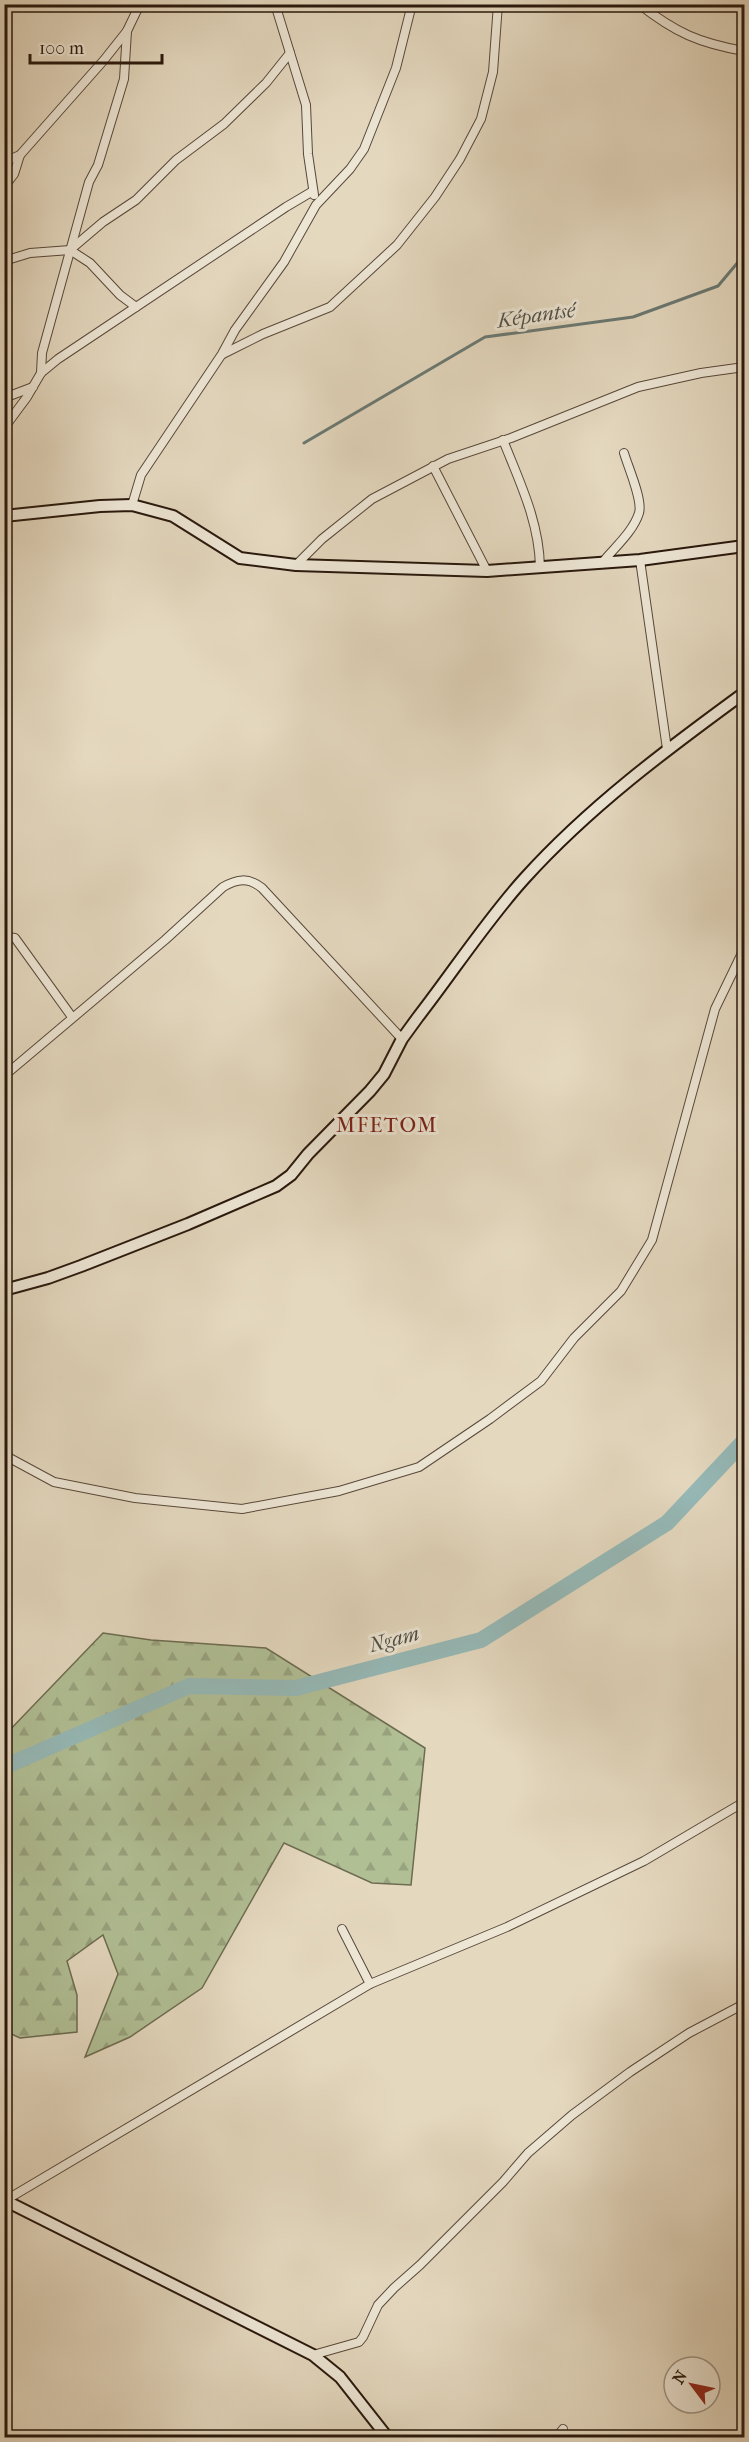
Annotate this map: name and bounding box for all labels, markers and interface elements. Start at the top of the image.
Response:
scale bar [30,27,162,65]
text: 100 m [39,38,84,59]
water label: Képantsé [494,297,579,333]
district label: MFETOM [336,1113,438,1137]
water label: Ngam [365,1621,422,1657]
north arrow [662,2355,722,2415]
text: N [668,2366,691,2387]

